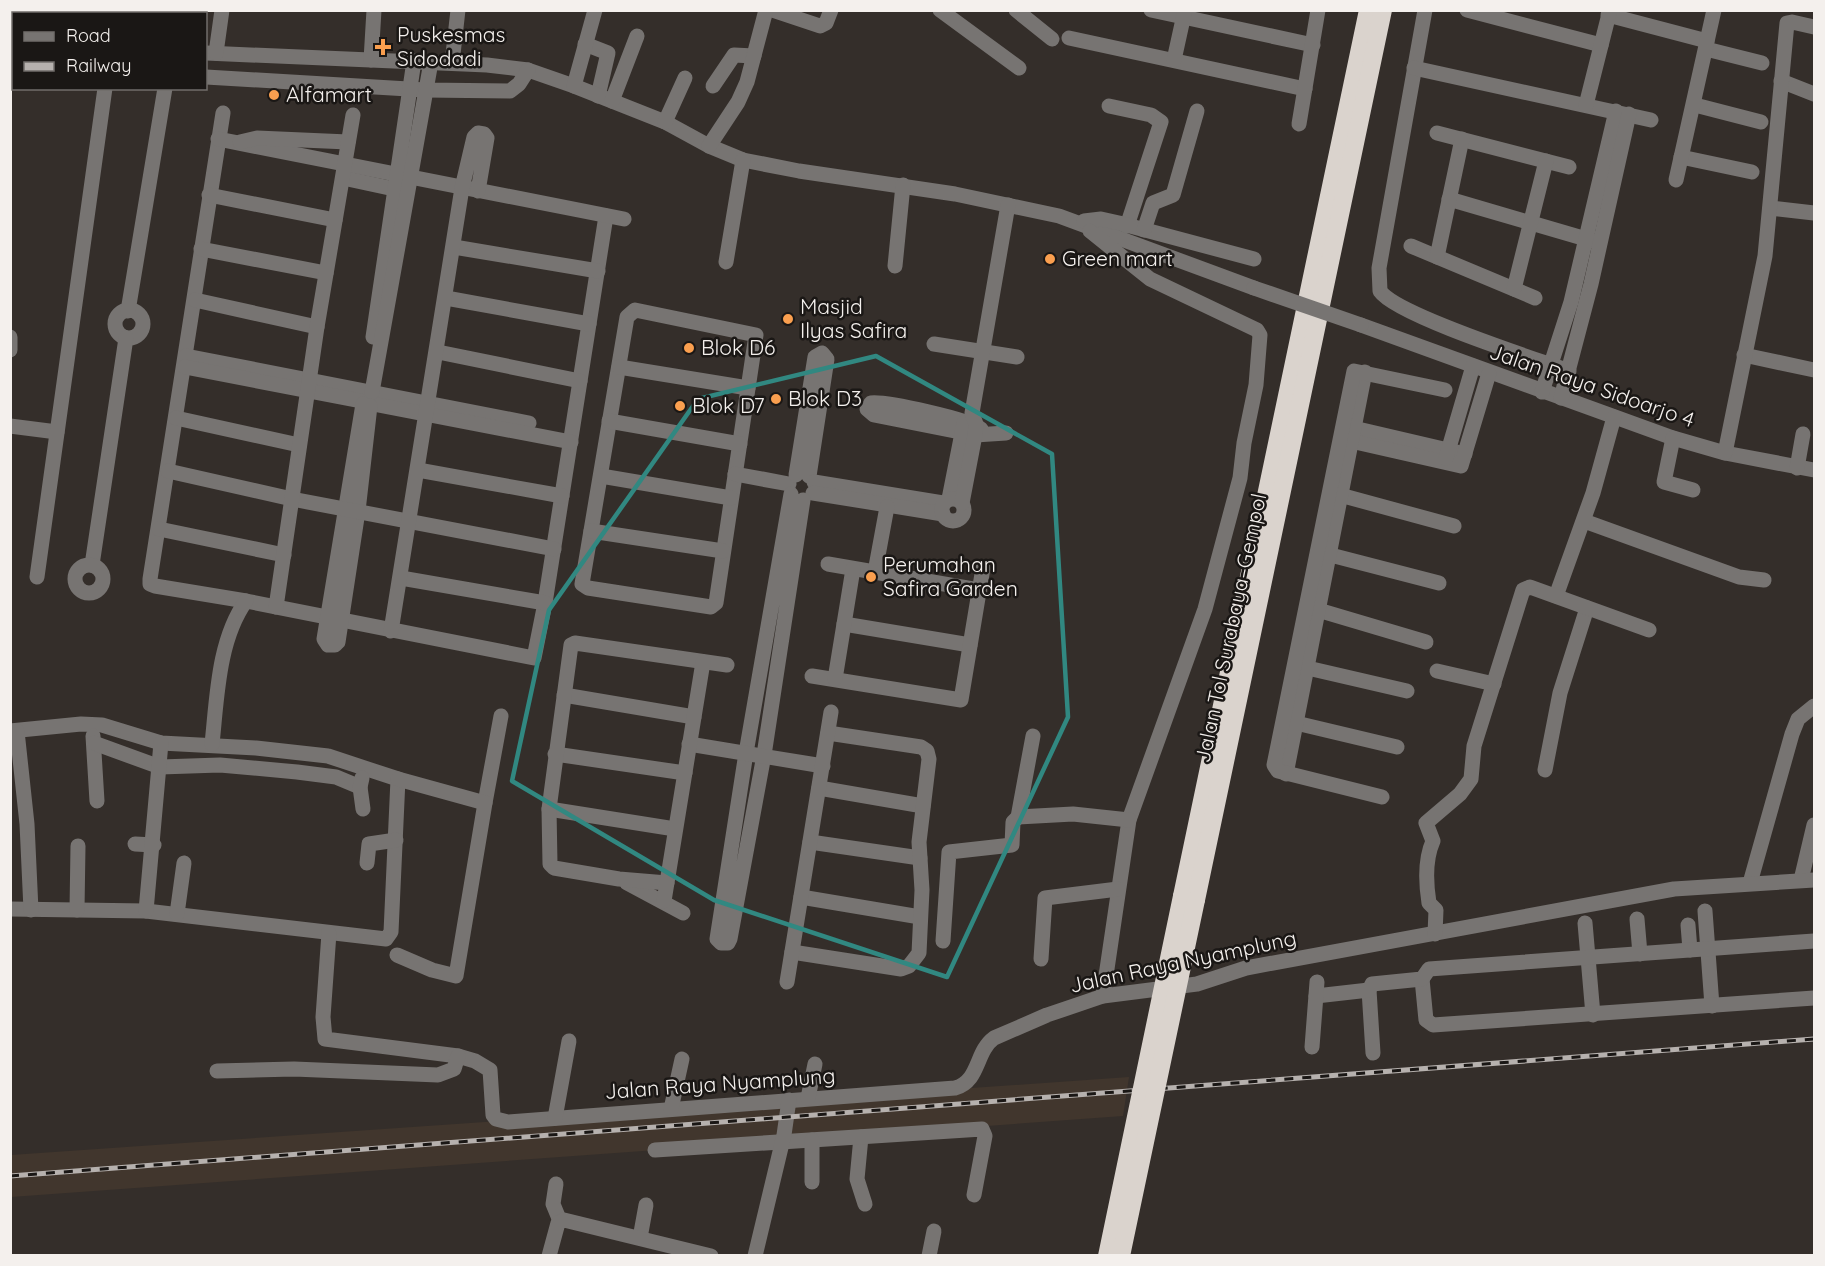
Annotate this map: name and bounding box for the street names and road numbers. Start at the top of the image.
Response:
street label: Jalan Raya Sidoarjo 4 [1486,338,1698,432]
street label: Jalan Tol Surabaya–Gempol [1189,491,1271,765]
street label: Jalan Raya Nyamplung [1067,924,1299,998]
street label: Jalan Raya Nyamplung [604,1062,836,1104]

